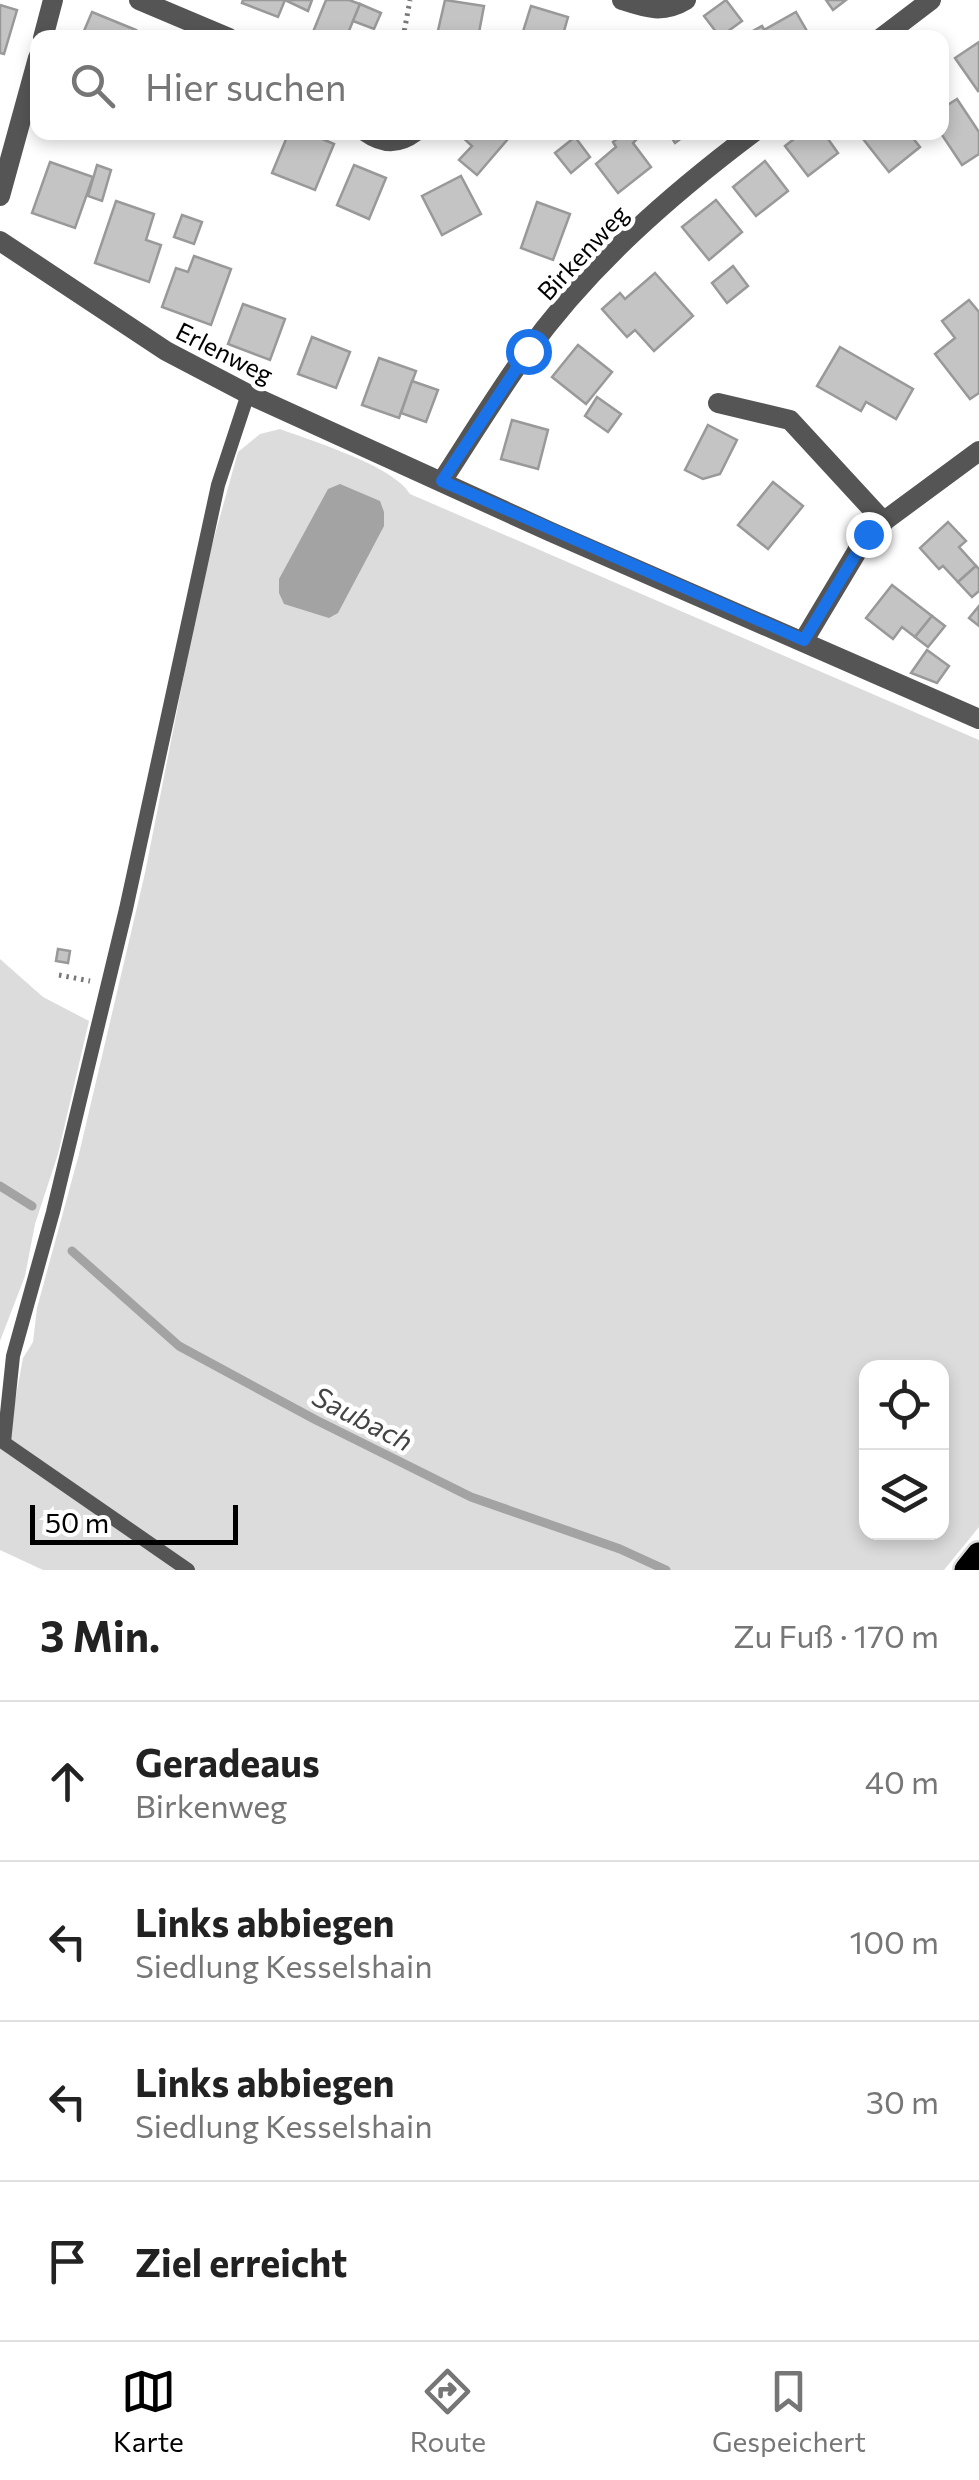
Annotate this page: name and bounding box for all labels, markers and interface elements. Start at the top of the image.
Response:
search box [30,30,949,140]
icon: search [65,58,120,113]
text: Hier suchen [145,62,347,109]
street label: Birkenweg [530,198,634,306]
street label: Erlenweg [172,315,279,389]
route start [506,329,552,375]
route end [846,512,892,558]
map controls [859,1360,949,1540]
button: locate [859,1360,949,1450]
water label: Saubach [307,1378,419,1458]
button: layers [859,1450,949,1540]
scale bar [30,1500,238,1544]
text: 50 m [45,1505,109,1539]
text: 3 Min. [40,1609,160,1661]
text: Zu Fuß · 170 m [733,1615,939,1655]
text: Geradeaus [135,1738,320,1785]
icon: ahead [40,1754,95,1809]
text: 40 m [865,1761,939,1801]
text: Birkenweg [135,1785,287,1825]
text: Links abbiegen [135,1898,395,1945]
icon: left [40,1914,95,1969]
text: 100 m [850,1921,939,1961]
text: Siedlung Kesselshain [135,1945,433,1985]
text: Links abbiegen [135,2058,395,2105]
icon: left [40,2074,95,2129]
text: 30 m [866,2081,939,2121]
text: Siedlung Kesselshain [135,2105,433,2145]
icon: arrive [40,2234,95,2289]
text: Ziel erreicht [135,2238,347,2285]
tab: Karte [113,2364,184,2458]
tab: Route [410,2364,486,2458]
tab: Gespeichert [712,2364,866,2458]

